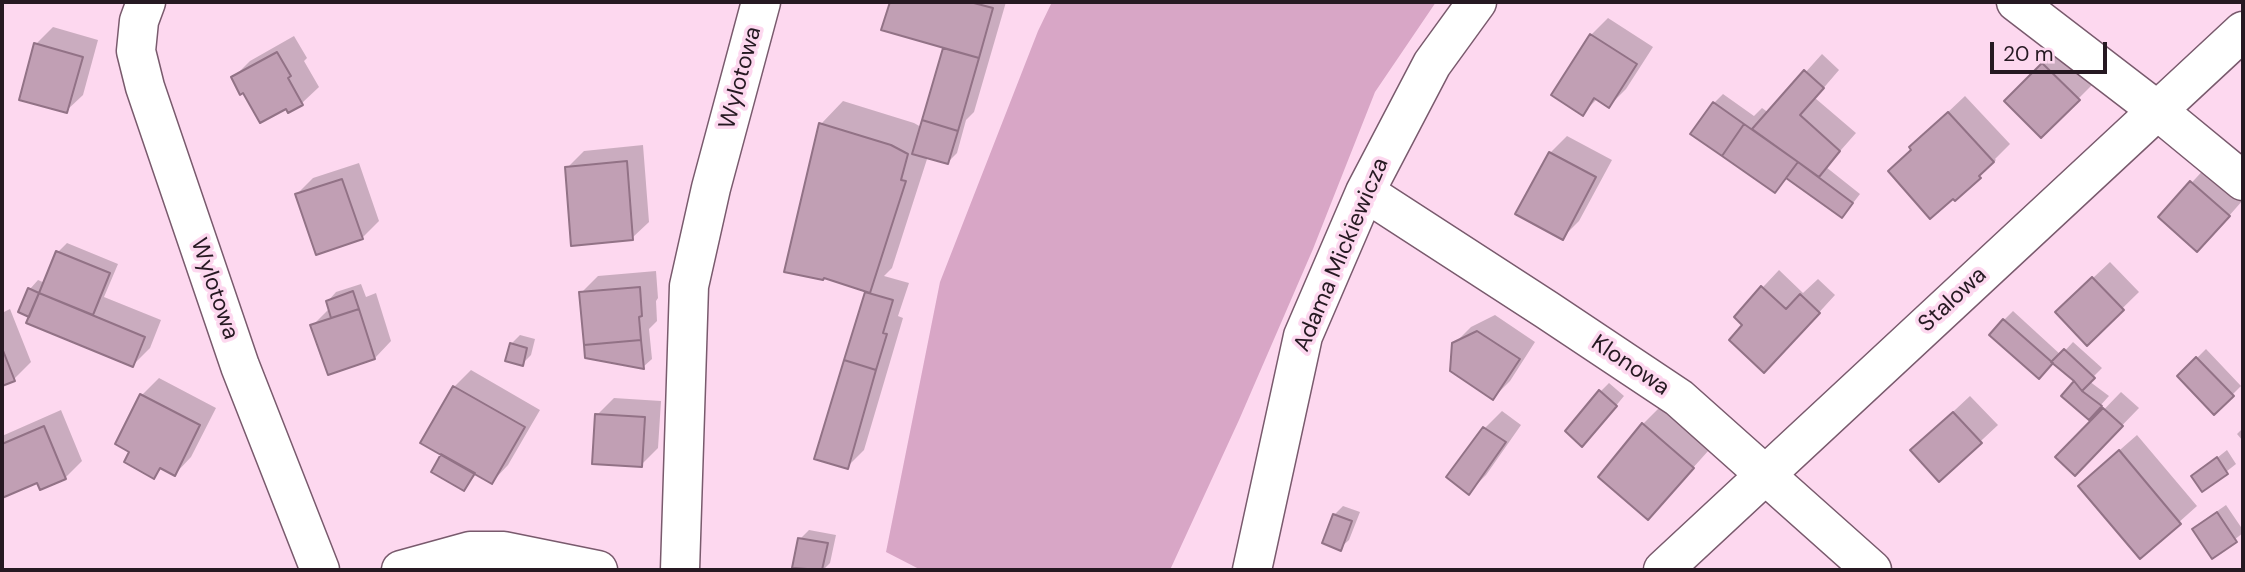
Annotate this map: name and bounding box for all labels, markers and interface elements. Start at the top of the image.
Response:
street label: Wylotowa [714,24,768,132]
scale bar [1993,28,2110,72]
text: 20 m [2003,40,2054,68]
street label: Adama Mickiewicza [1289,154,1395,356]
street label: Wylotowa [184,235,244,343]
street label: Stalowa [1913,262,1993,338]
street label: Klonowa [1586,330,1674,402]

